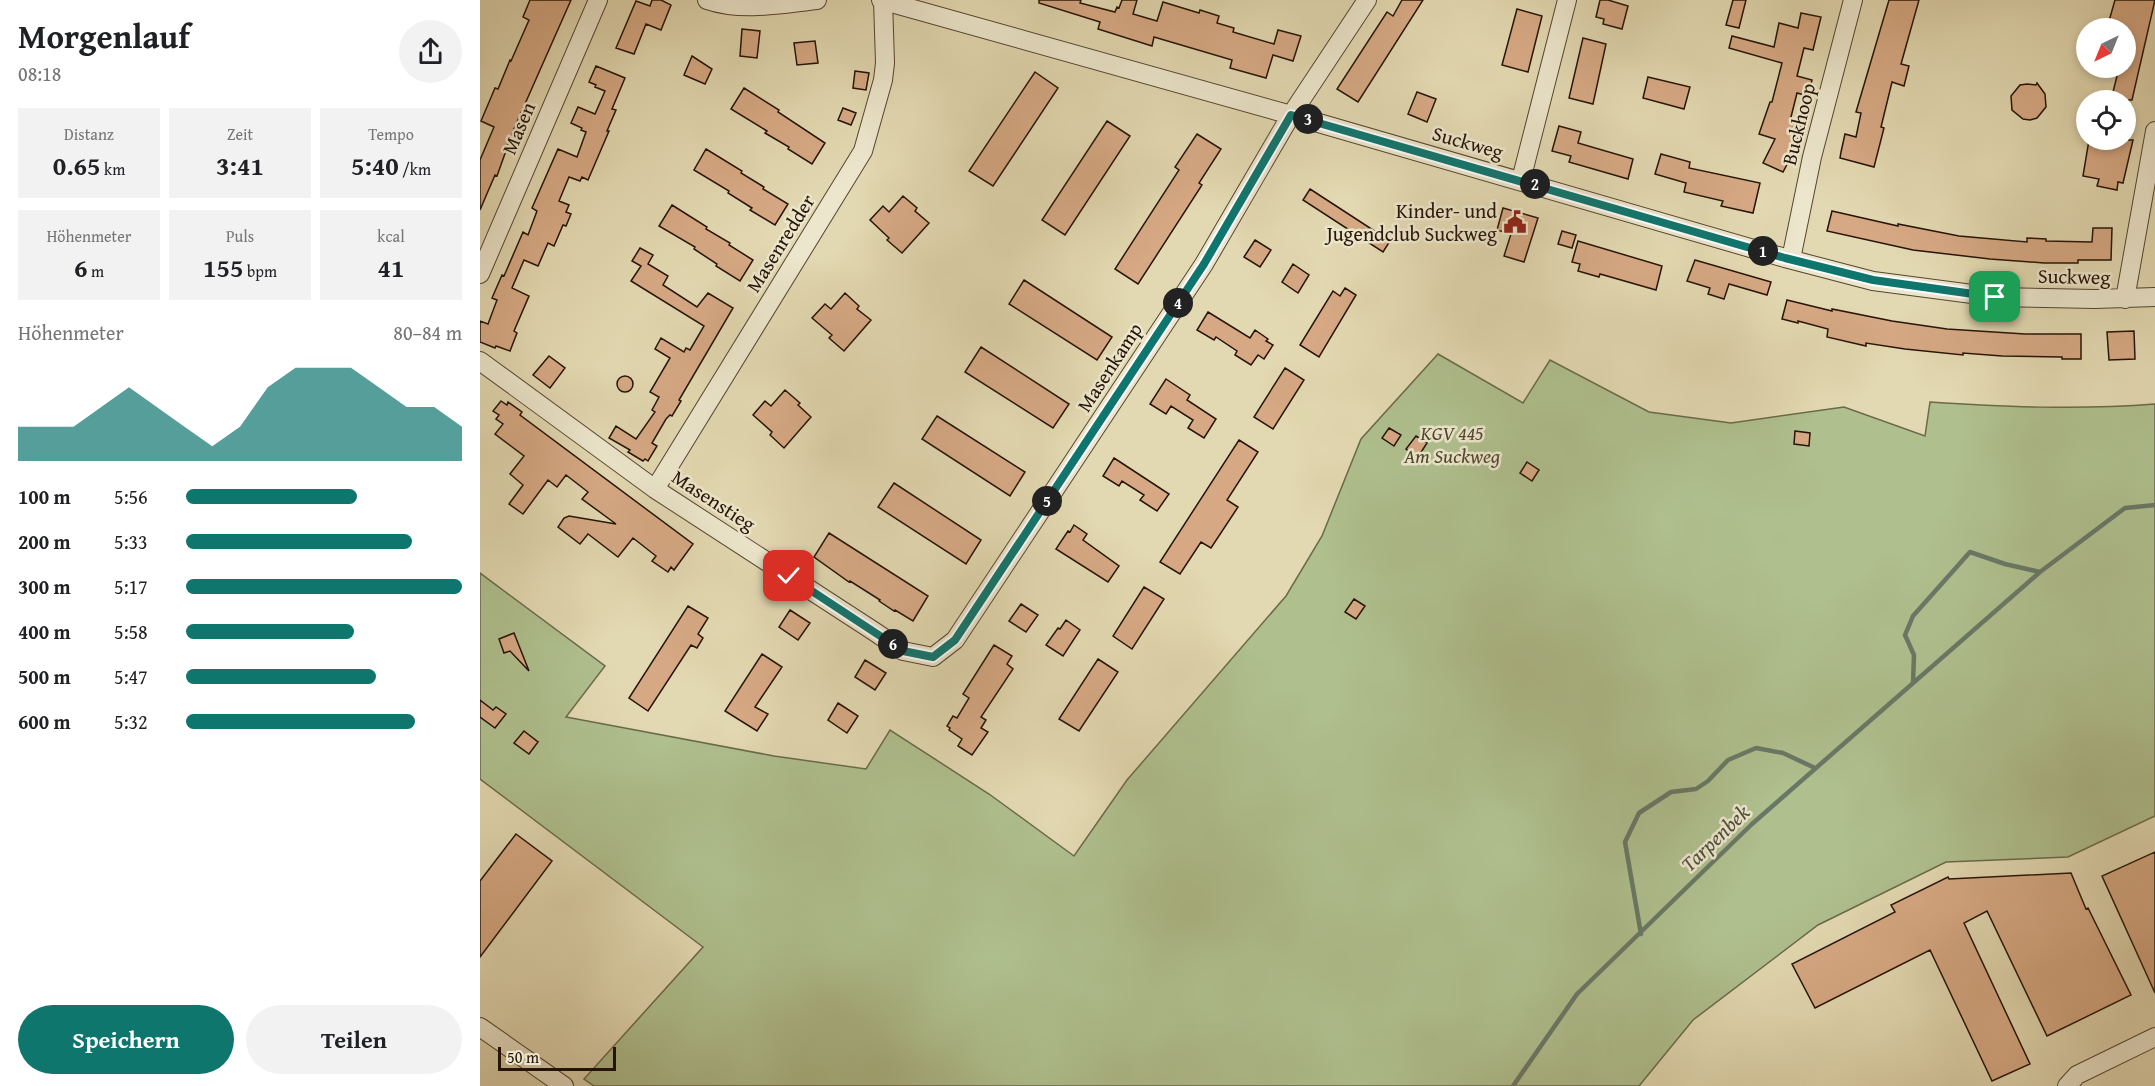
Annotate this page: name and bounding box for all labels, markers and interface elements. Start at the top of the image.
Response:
text: Morgenlauf [18,12,190,60]
north arrow [2076,18,2136,78]
map controls [2076,18,2136,150]
button: share [399,20,462,83]
text: 08:18 [18,59,61,88]
street label: Buckhoop [1774,80,1822,168]
button: locate [2076,90,2136,150]
street label: Masen [494,97,542,159]
pin: 3 [1293,104,1323,134]
text: 3 [1304,107,1312,131]
street label: Suckweg [1429,118,1507,166]
text: Distanz [64,122,114,146]
text: Zeit [227,122,253,146]
text: Tempo [368,122,414,146]
text: 0.65 [53,146,101,185]
text: 3:41 [216,146,264,185]
text: 5:40 [351,146,399,185]
text: km [101,157,125,181]
text: /km [399,157,431,181]
pin: 2 [1520,169,1550,199]
text: 2 [1531,172,1539,196]
street label: Masenredder [738,188,822,298]
place label: Kinder- und Jugendclub Suckweg [1323,196,1497,248]
public building icon: Kinder- und Jugendclub Suckweg [1502,209,1528,235]
text: Höhenmeter [47,224,131,248]
text: Puls [226,224,254,248]
text: kcal [377,224,405,248]
pin: 1 [1748,236,1778,266]
text: 1 [1759,239,1767,263]
text: 6 [74,248,87,287]
text: 155 [203,248,243,287]
text: 41 [378,248,404,287]
text: m [87,259,104,283]
text: bpm [243,259,277,283]
street label: Suckweg [2038,261,2111,291]
pin [1969,271,2020,322]
icon: arrive [1978,280,2011,313]
pin: 4 [1163,288,1193,318]
text: 4 [1174,291,1182,315]
street label: Masenkamp [1069,317,1149,417]
text: Höhenmeter [18,318,124,347]
text: 80–84 m [393,318,462,347]
park label: KGV 445 Am Suckweg [1403,418,1500,470]
street label: Masenstieg [667,462,762,538]
text: 100 m [18,482,71,511]
text: 5:56 [114,482,148,511]
pin: 5 [1032,486,1062,516]
text: 5 [1043,489,1051,513]
text: 200 m [18,527,71,556]
text: 5:33 [114,527,148,556]
pin [763,550,814,601]
icon: check [772,559,805,592]
text: 300 m [18,572,71,601]
text: 5:17 [114,572,148,601]
text: 400 m [18,617,71,646]
text: 5:58 [114,617,148,646]
pin: 6 [878,629,908,659]
text: 6 [889,632,897,656]
text: 500 m [18,662,71,691]
text: 5:47 [114,662,148,691]
text: 600 m [18,707,71,736]
text: 5:32 [114,707,148,736]
water label: Tarpenbek [1674,797,1757,879]
button: Speichern [18,1005,234,1074]
button: Teilen [246,1005,462,1074]
scale bar [498,1044,616,1072]
text: 50 m [507,1045,539,1069]

